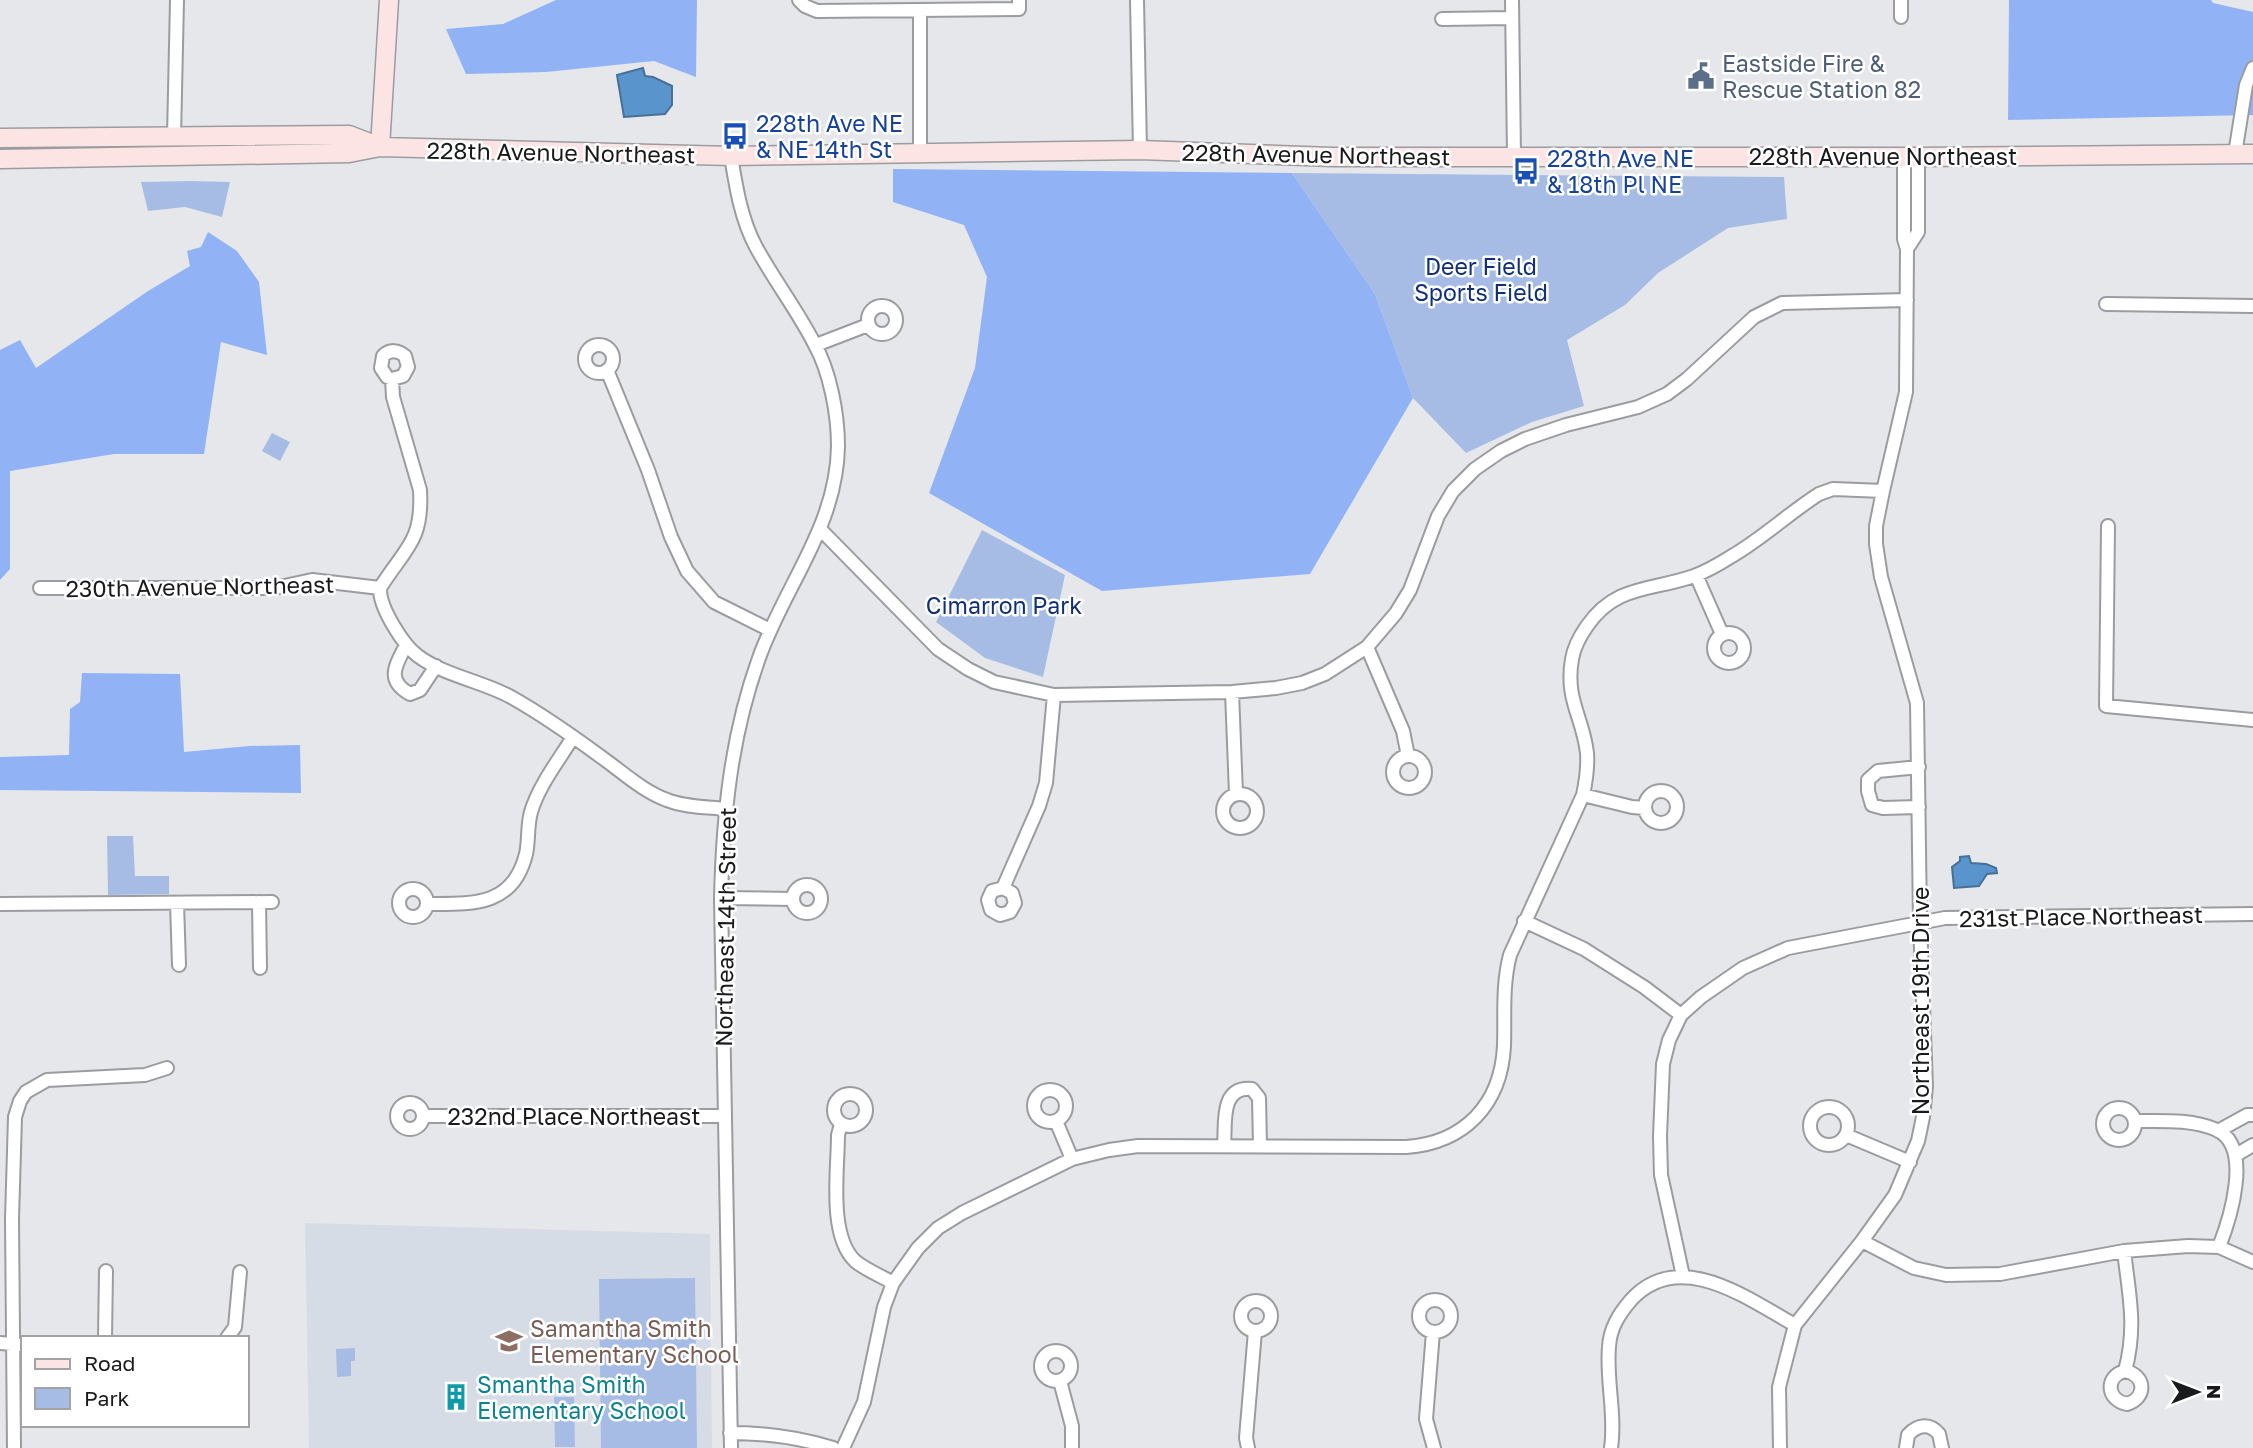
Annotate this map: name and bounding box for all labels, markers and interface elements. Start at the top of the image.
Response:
place label: Eastside Fire & Rescue Station 82 [1722,49,1921,103]
public building icon: Eastside Fire & Rescue Station 82 [1686,61,1716,91]
place label: 228th Ave NE & NE 14th St [756,109,903,163]
bus stop icon: 228th Ave NE & NE 14th St [720,121,750,151]
street label: 228th Avenue Northeast [427,136,695,168]
street label: 228th Avenue Northeast [1182,138,1450,170]
street label: 228th Avenue Northeast [1749,142,2017,170]
place label: 228th Ave NE & 18th Pl NE [1547,144,1694,198]
bus stop icon: 228th Ave NE & 18th Pl NE [1511,156,1541,186]
park label: Deer Field Sports Field [1414,252,1548,306]
street label: 230th Avenue Northeast [65,570,335,602]
park label: Cimarron Park [926,591,1082,619]
street label: Northeast 14th Street [709,807,741,1047]
street label: Northeast 19th Drive [1906,887,1934,1115]
street label: 231st Place Northeast [1959,900,2203,932]
street label: 232nd Place Northeast [448,1102,701,1130]
place label: Samantha Smith Elementary School [530,1314,739,1368]
school or university icon: Samantha Smith Elementary School [494,1326,524,1356]
legend [21,1336,248,1427]
text: Road [84,1350,135,1376]
north arrow [2162,1357,2232,1427]
place label: Smantha Smith Elementary School [477,1370,686,1424]
building icon: Smantha Smith Elementary School [441,1382,471,1412]
text: Park [84,1385,130,1411]
text: N [2203,1385,2226,1399]

